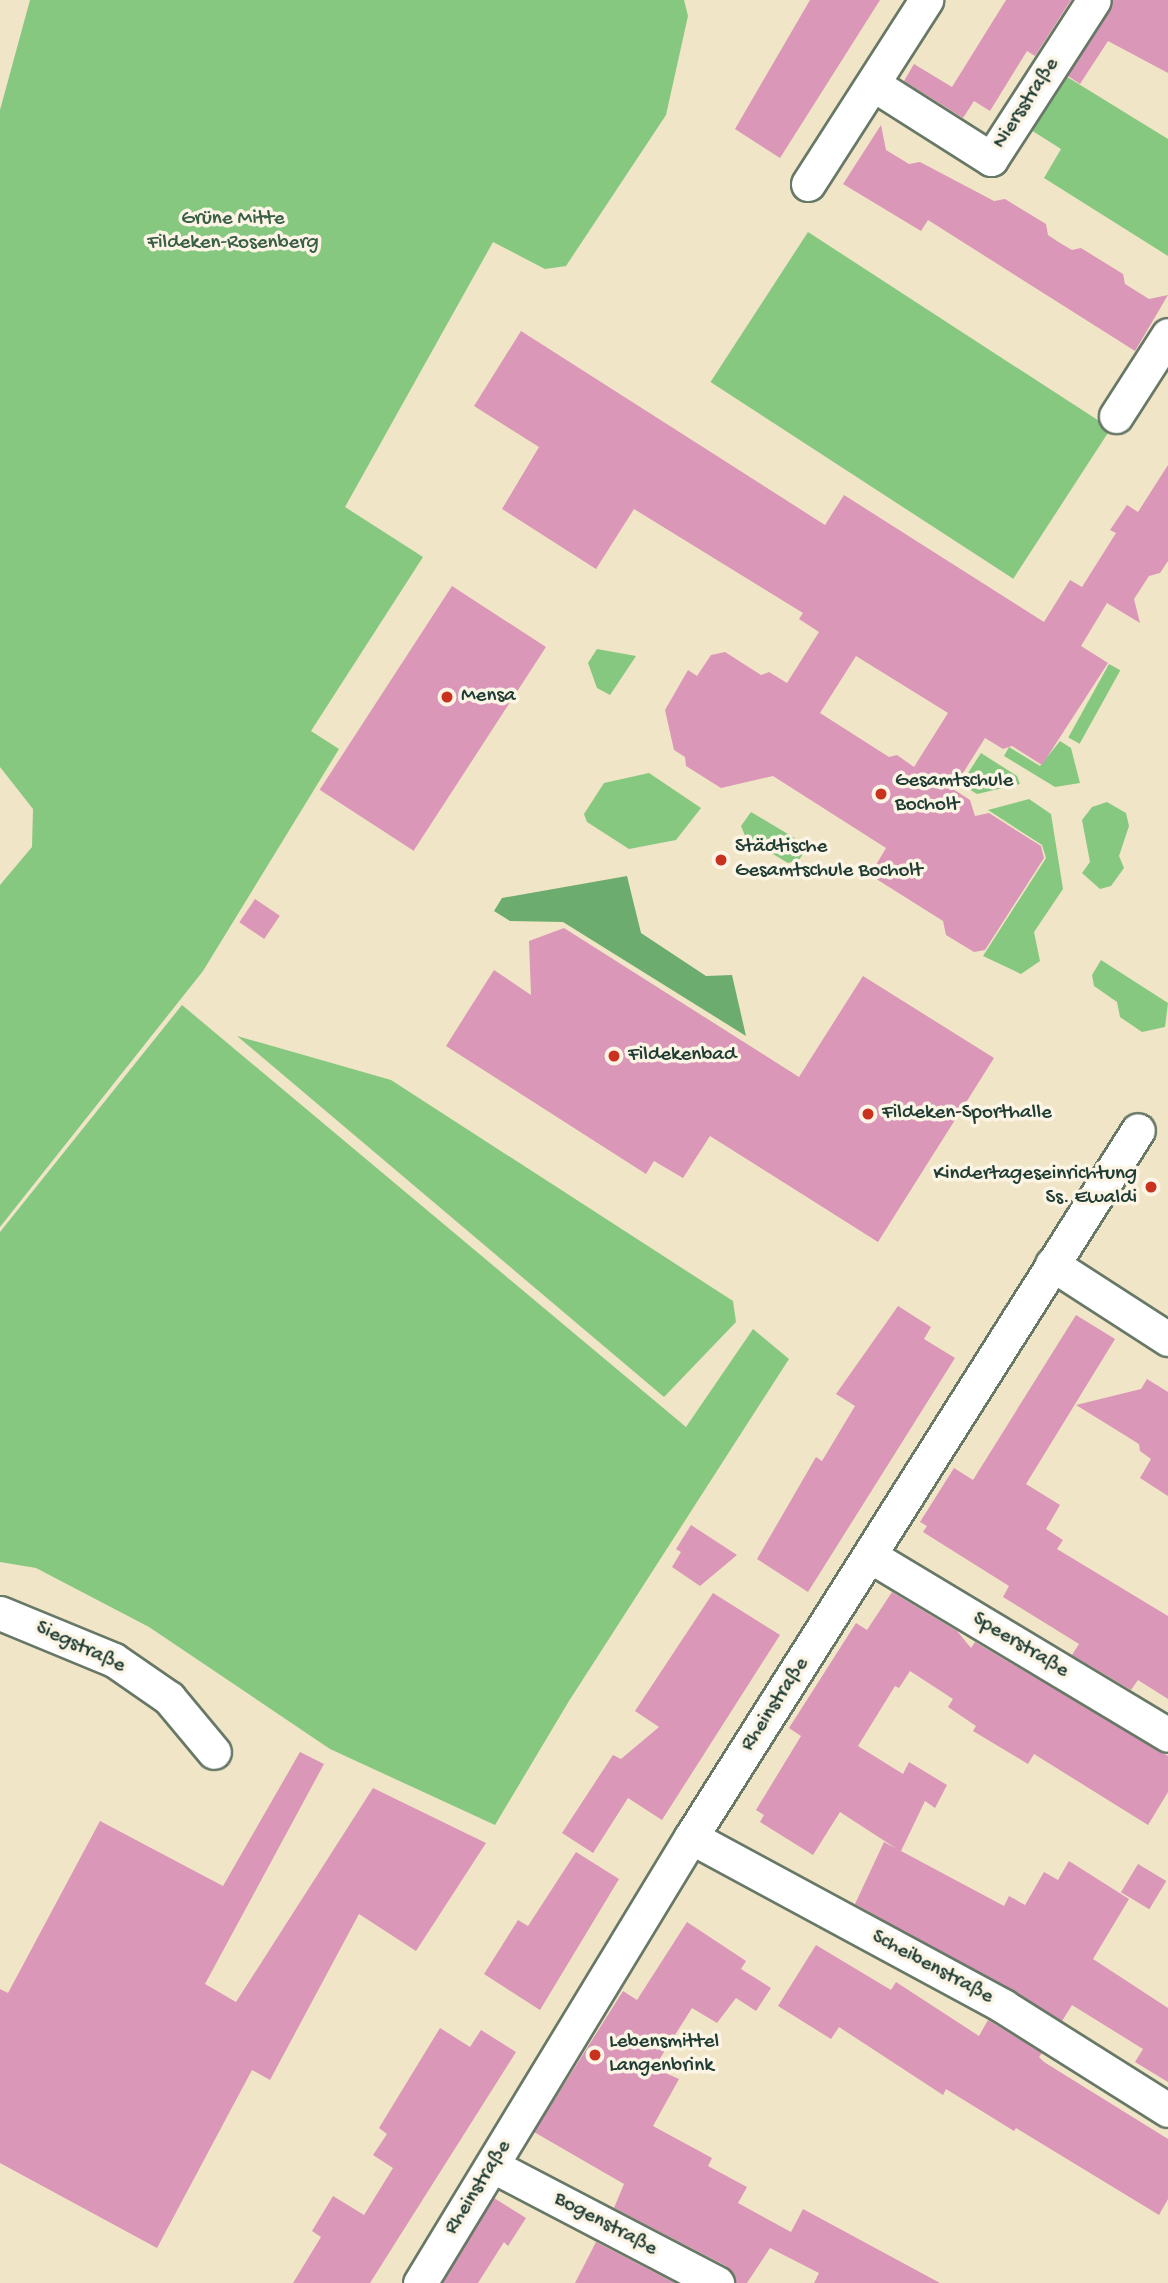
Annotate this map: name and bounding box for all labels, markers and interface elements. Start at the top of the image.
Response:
street label: Niersstraße [988,54,1066,154]
park label: Grüne Mitte Fildeken-Rosenberg [147,207,319,257]
place label: Mensa [461,684,516,710]
marker: Mensa [439,689,455,705]
place label: Gesamtschule Bocholt [895,769,1013,819]
marker: Gesamtschule Bocholt [873,786,889,802]
place label: Städtische Gesamtschule Bocholt [735,835,923,885]
marker: Städtische Gesamtschule Bocholt [713,852,729,868]
place label: Fildekenbad [628,1043,736,1069]
marker: Fildekenbad [606,1048,622,1064]
place label: Fildeken-Sporthalle [882,1101,1052,1127]
marker: Fildeken-Sporthalle [860,1106,876,1122]
place label: Kindertageseinrichtung Ss. Ewaldi [933,1162,1137,1212]
marker: Kindertageseinrichtung Ss. Ewaldi [1143,1179,1159,1195]
street label: Speerstraße [967,1607,1073,1685]
street label: Siegstraße [31,1616,129,1680]
street label: Rheinstraße [736,1653,816,1757]
street label: Scheibenstraße [867,1925,997,2011]
place label: Lebensmittel Langenbrink [609,2030,719,2080]
marker: Lebensmittel Langenbrink [587,2047,603,2063]
street label: Rheinstraße [440,2136,518,2240]
street label: Bogenstraße [549,2187,661,2263]

